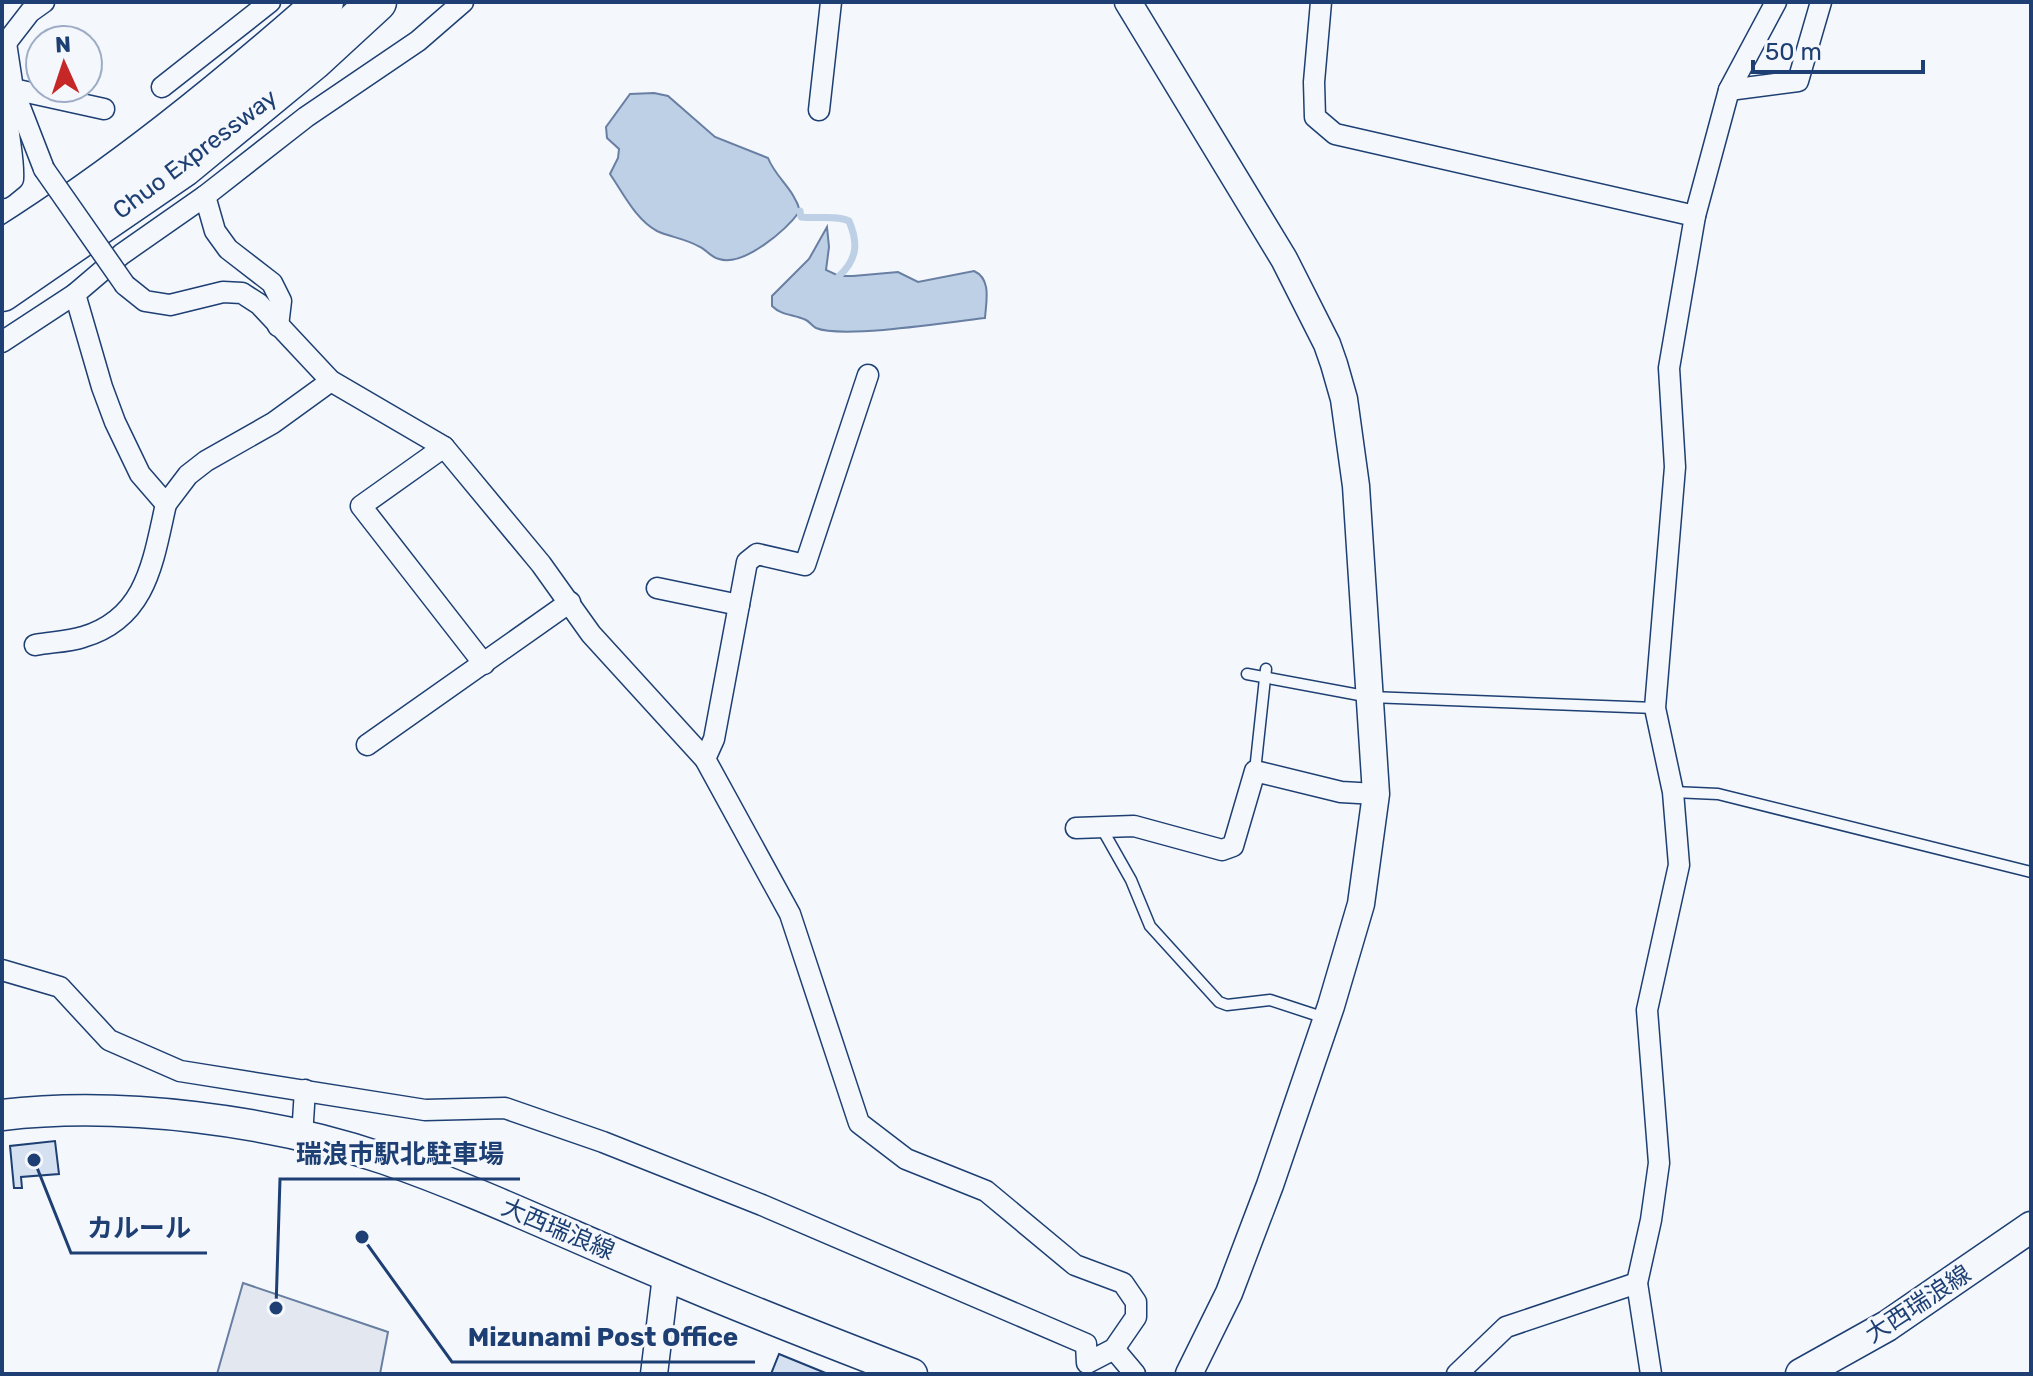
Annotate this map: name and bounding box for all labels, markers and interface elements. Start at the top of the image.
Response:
north arrow [24,24,104,104]
scale bar [1753,24,1923,74]
text: N [54,31,72,58]
text: 50 m [1765,38,1822,66]
street label: Chuo Expressway [107,83,283,225]
callout: 瑞浪市駅北駐車場 [280,1129,520,1179]
text: 瑞浪市駅北駐車場 [296,1139,504,1170]
street label: 大西瑞浪線 [497,1193,619,1265]
callout: カルール [71,1203,207,1253]
text: カルール [87,1213,191,1244]
street label: 大西瑞浪線 [1860,1260,1976,1348]
callout: Mizunami Post Office [452,1312,755,1362]
text: Mizunami Post Office [468,1322,738,1353]

